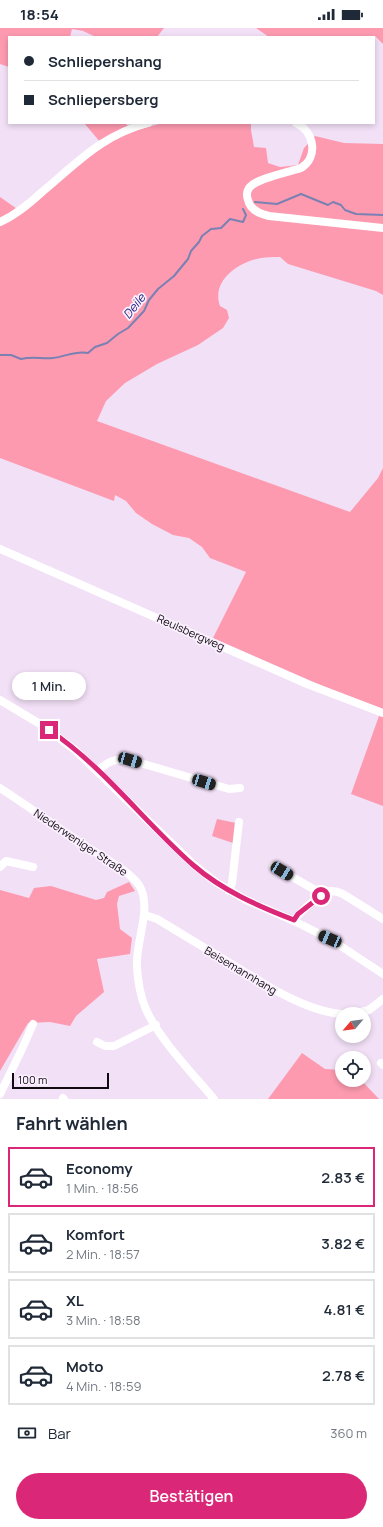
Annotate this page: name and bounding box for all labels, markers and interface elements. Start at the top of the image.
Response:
text: 18:54 [20,4,59,25]
text: Schliepershang [48,51,162,72]
text: Schliepersberg [48,89,158,110]
water label: Deile [119,289,150,322]
street label: Reulsbergweg [155,610,227,654]
callout: 1 Min. [12,672,86,700]
text: 1 Min. [32,677,66,695]
route end [40,721,58,739]
car [117,751,143,769]
car [191,773,217,791]
street label: Niederweniger Straße [31,805,131,879]
car [269,860,295,882]
route start [312,887,330,905]
car [317,929,343,949]
street label: Beisemannhang [202,942,280,998]
north arrow [335,1007,371,1043]
map controls [335,1007,371,1087]
button: locate [335,1051,371,1087]
scale bar [12,1071,109,1090]
text: 100 m [18,1072,47,1087]
text: Fahrt wählen [16,1111,128,1135]
text: Economy [66,1158,133,1179]
icon: car [18,1159,54,1195]
text: 2.83 € [321,1167,365,1188]
text: 1 Min. · 18:56 [66,1179,139,1197]
text: Komfort [66,1224,125,1245]
icon: car [18,1225,54,1261]
text: 3.82 € [321,1233,365,1254]
text: 2 Min. · 18:57 [66,1245,140,1263]
text: XL [66,1290,84,1311]
icon: car [18,1291,54,1327]
text: 4.81 € [324,1299,365,1320]
text: 3 Min. · 18:58 [66,1311,140,1329]
text: Moto [66,1356,103,1377]
icon: car [18,1357,54,1393]
text: 2.78 € [322,1365,365,1386]
text: 4 Min. · 18:59 [66,1377,141,1395]
icon: cash [16,1422,38,1444]
text: Bar [48,1423,71,1444]
text: 360 m [330,1424,367,1442]
button: Bestätigen [16,1473,367,1519]

